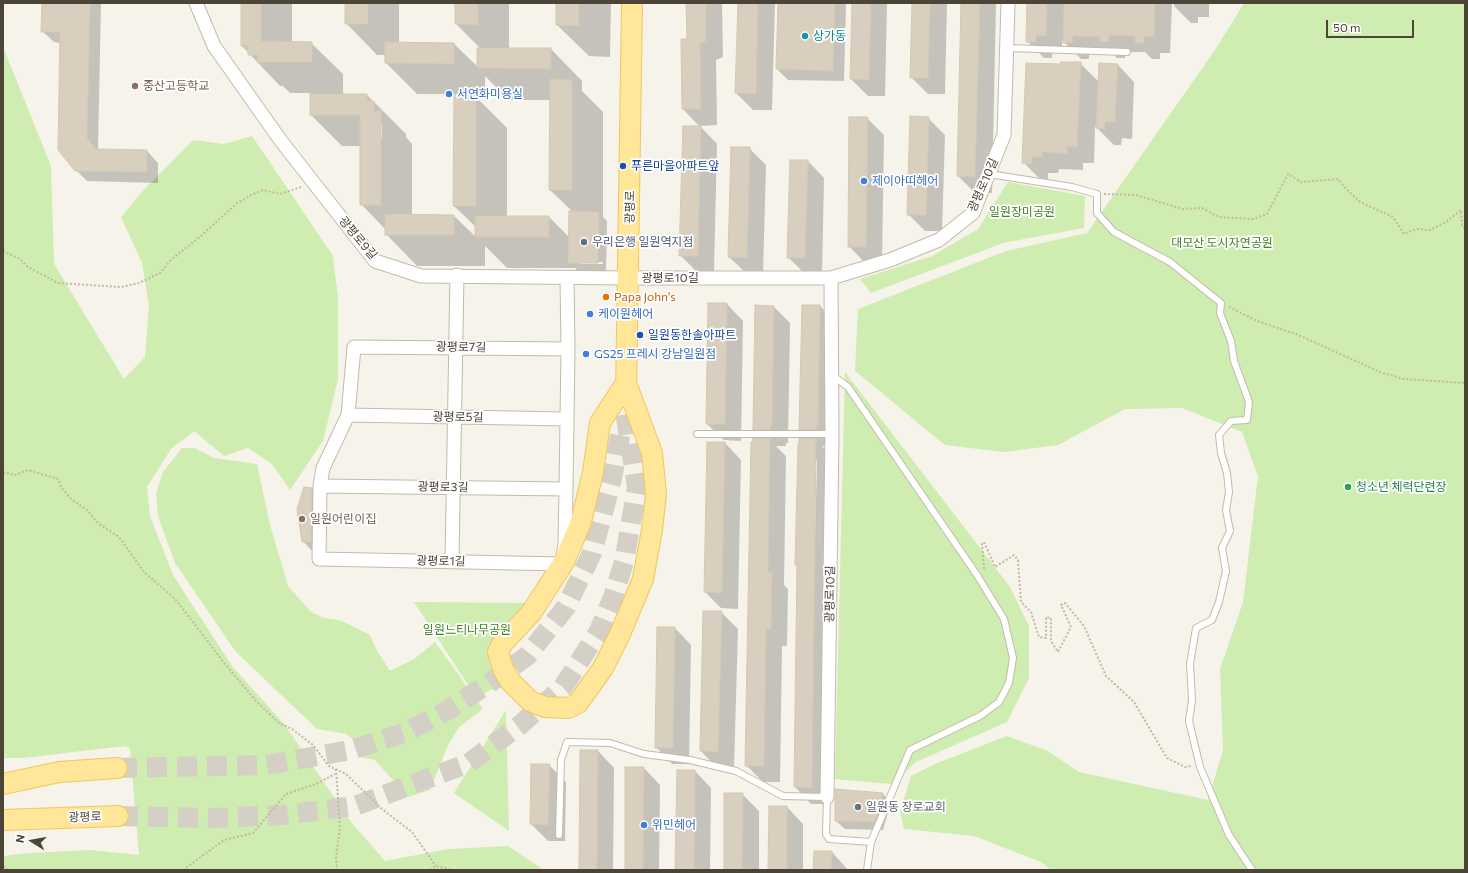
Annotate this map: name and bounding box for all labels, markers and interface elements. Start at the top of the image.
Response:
scale bar [1328,12,1416,38]
text: 50 m [1333,20,1361,34]
place label: 상가동 [813,29,846,43]
marker: 상가동 [800,31,810,41]
place label: 중산고등학교 [143,79,209,93]
marker: 중산고등학교 [130,81,140,91]
place label: 서연화미용실 [457,87,523,101]
marker: 서연화미용실 [444,89,454,99]
street label: 광평로10길 [965,156,1001,214]
place label: 푸른마을아파트앞 [631,159,719,173]
marker: 푸른마을아파트앞 [618,161,628,171]
place label: 제이아띠헤어 [872,174,938,188]
marker: 제이아띠헤어 [859,176,869,186]
street label: 광평로 [623,190,637,224]
park label: 일원장미공원 [989,205,1055,219]
street label: 광평로9길 [336,214,380,262]
place label: 우리은행 일원역지점 [592,235,694,249]
park label: 대모산 도시자연공원 [1171,236,1273,250]
marker: 우리은행 일원역지점 [579,237,589,247]
street label: 광평로10길 [641,271,699,285]
place label: Papa John's [614,290,676,304]
marker: Papa John's [601,292,611,302]
place label: 케이원헤어 [598,307,653,321]
marker: 케이원헤어 [585,309,595,319]
place label: 일원동한솔아파트 [648,328,736,342]
marker: 일원동한솔아파트 [635,330,645,340]
street label: 광평로7길 [436,339,486,355]
place label: GS25 프레시 강남일원점 [594,347,716,361]
marker: GS25 프레시 강남일원점 [581,349,591,359]
street label: 광평로5길 [432,409,484,425]
street label: 광평로3길 [417,479,469,495]
place label: 청소년 체력단련장 [1356,480,1447,494]
marker: 청소년 체력단련장 [1343,482,1353,492]
place label: 일원어린이집 [310,512,376,526]
marker: 일원어린이집 [297,514,307,524]
street label: 광평로1길 [416,553,466,569]
street label: 광평로10길 [822,565,838,623]
park label: 일원느티나무공원 [423,623,511,637]
place label: 일원동 장로교회 [866,800,946,814]
marker: 일원동 장로교회 [853,802,863,812]
street label: 광평로 [68,809,102,825]
place label: 위민헤어 [652,818,696,832]
marker: 위민헤어 [639,820,649,830]
north arrow [12,821,52,861]
text: N [13,833,27,844]

